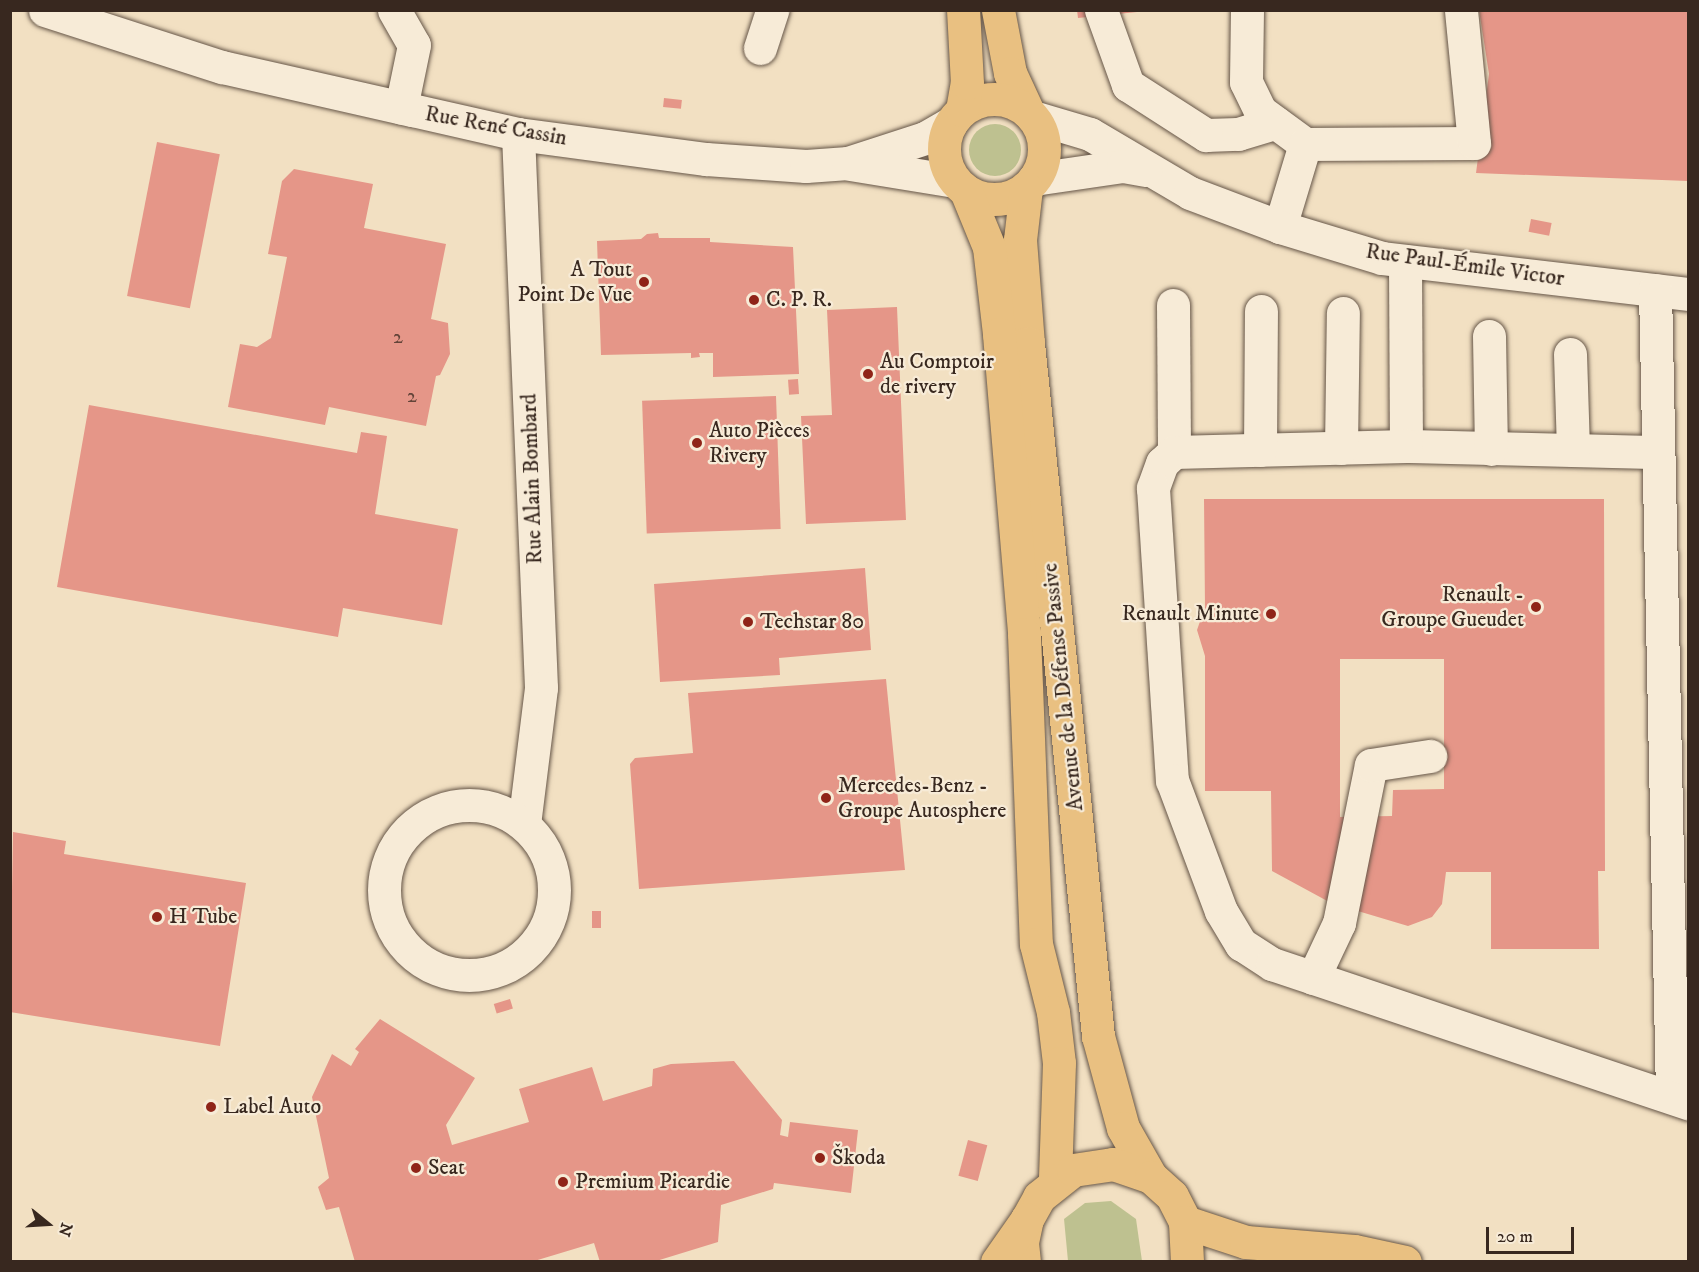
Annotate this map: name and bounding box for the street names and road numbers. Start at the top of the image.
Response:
street label: Rue René Cassin [423,101,569,151]
street label: Rue Paul-Émile Victor [1364,238,1566,292]
street label: Rue Alain Bombard [516,393,548,565]
street label: Avenue de la Défense Passive [1037,562,1089,812]

